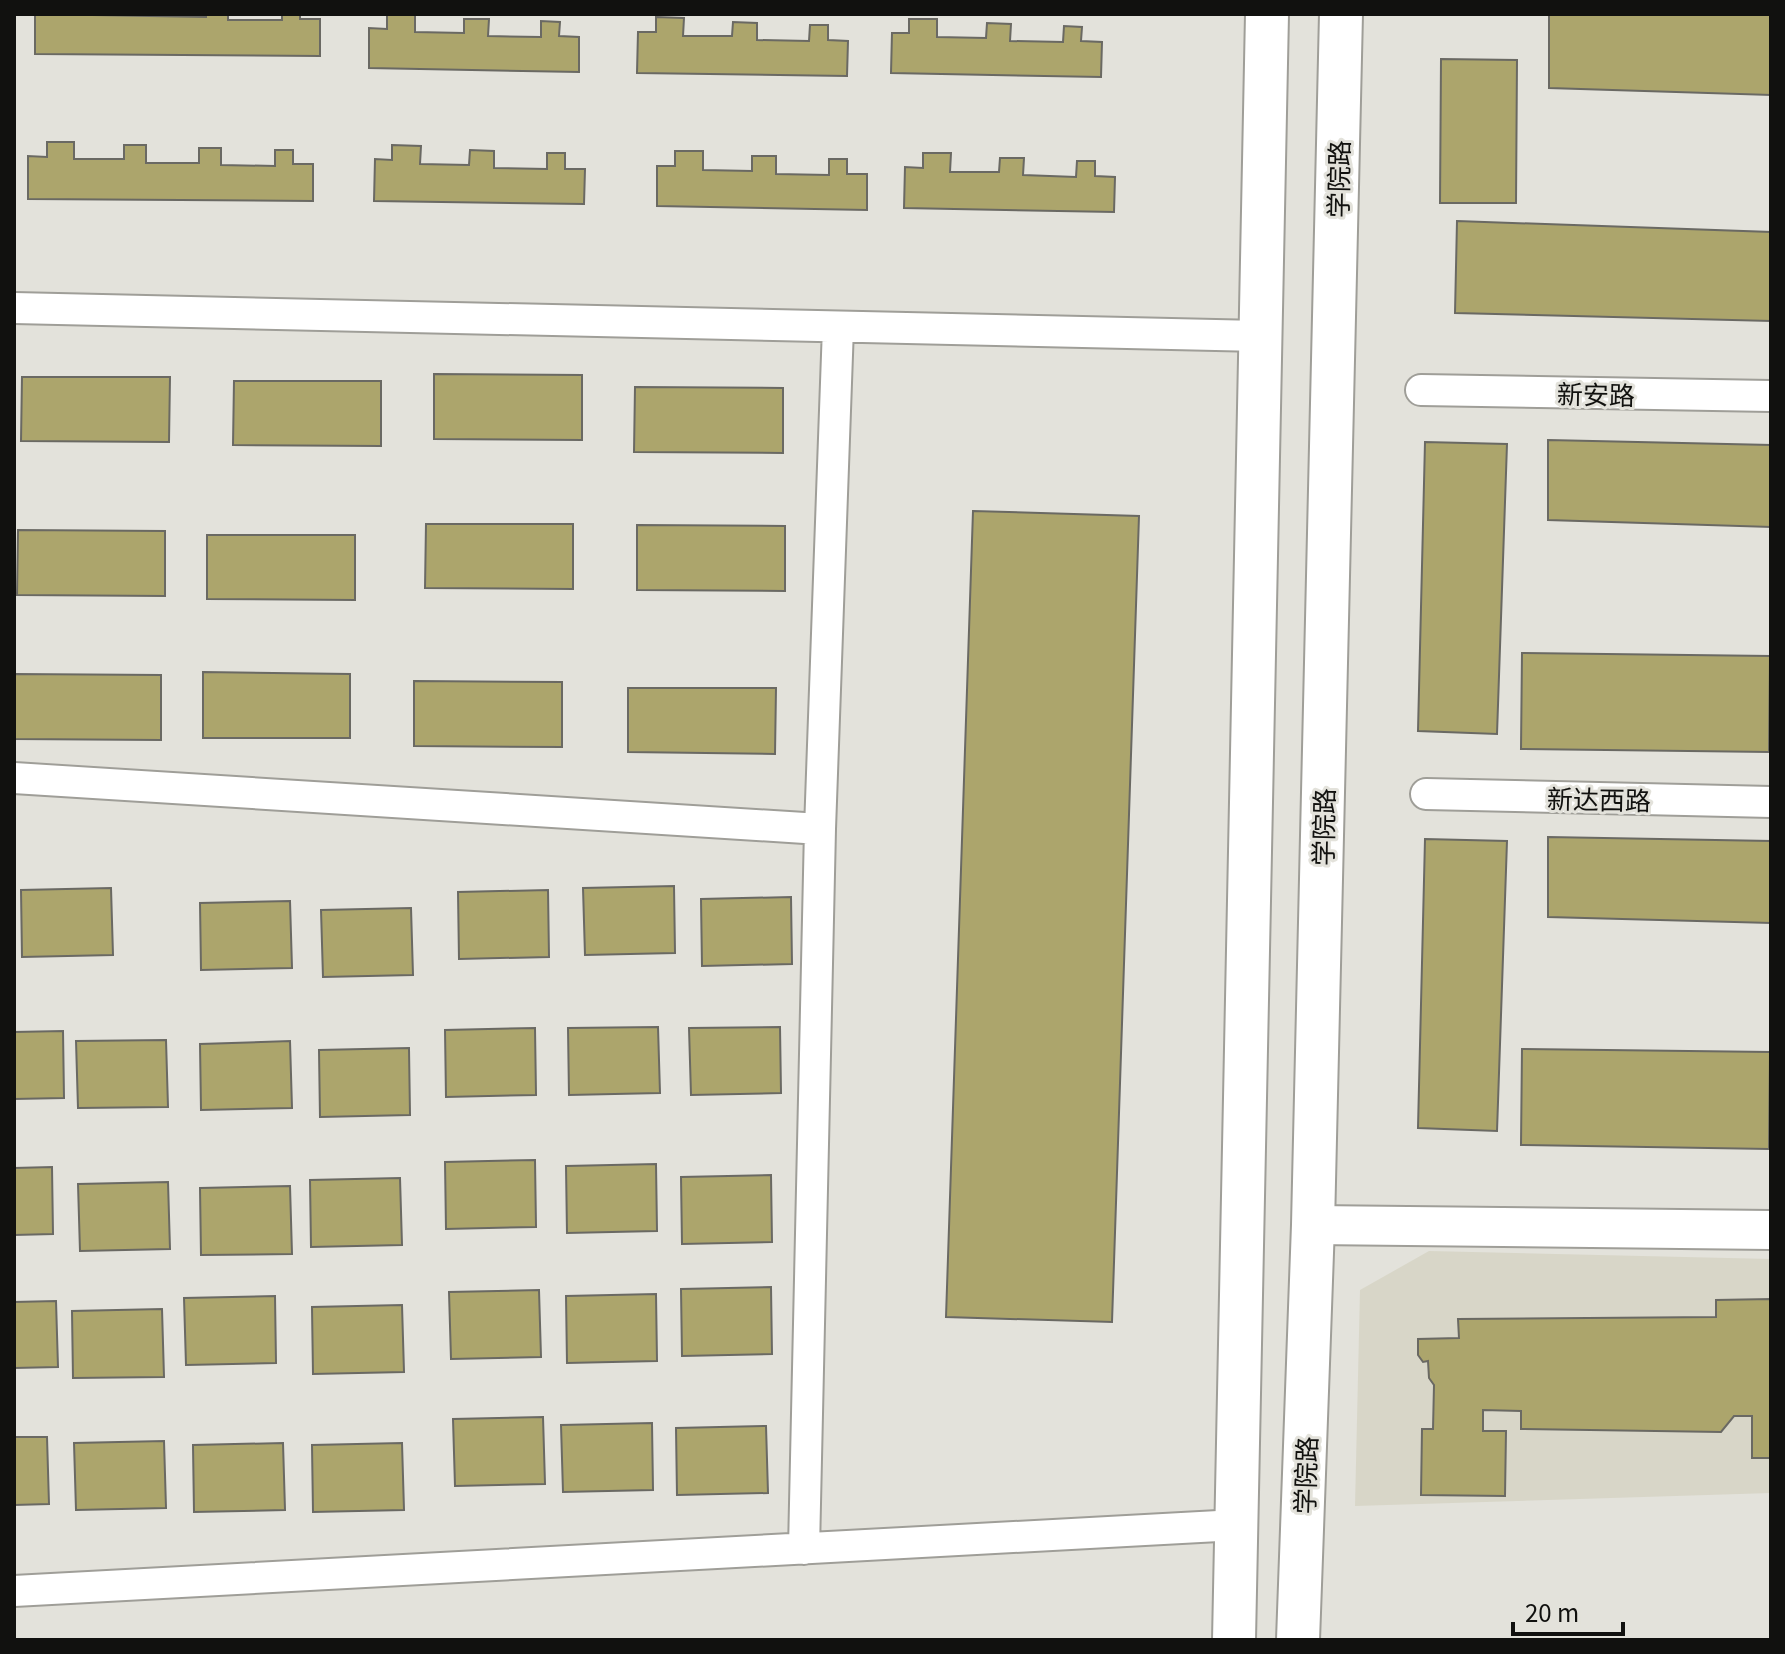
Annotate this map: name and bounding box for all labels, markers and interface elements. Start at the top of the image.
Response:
street label: 学院路 [1318,140,1356,218]
street label: 新安路 [1557,374,1635,412]
street label: 新达西路 [1547,779,1651,817]
street label: 学院路 [1303,788,1341,866]
street label: 学院路 [1284,1435,1324,1515]
scale bar [1513,1586,1623,1636]
text: 20 m [1525,1594,1579,1629]

